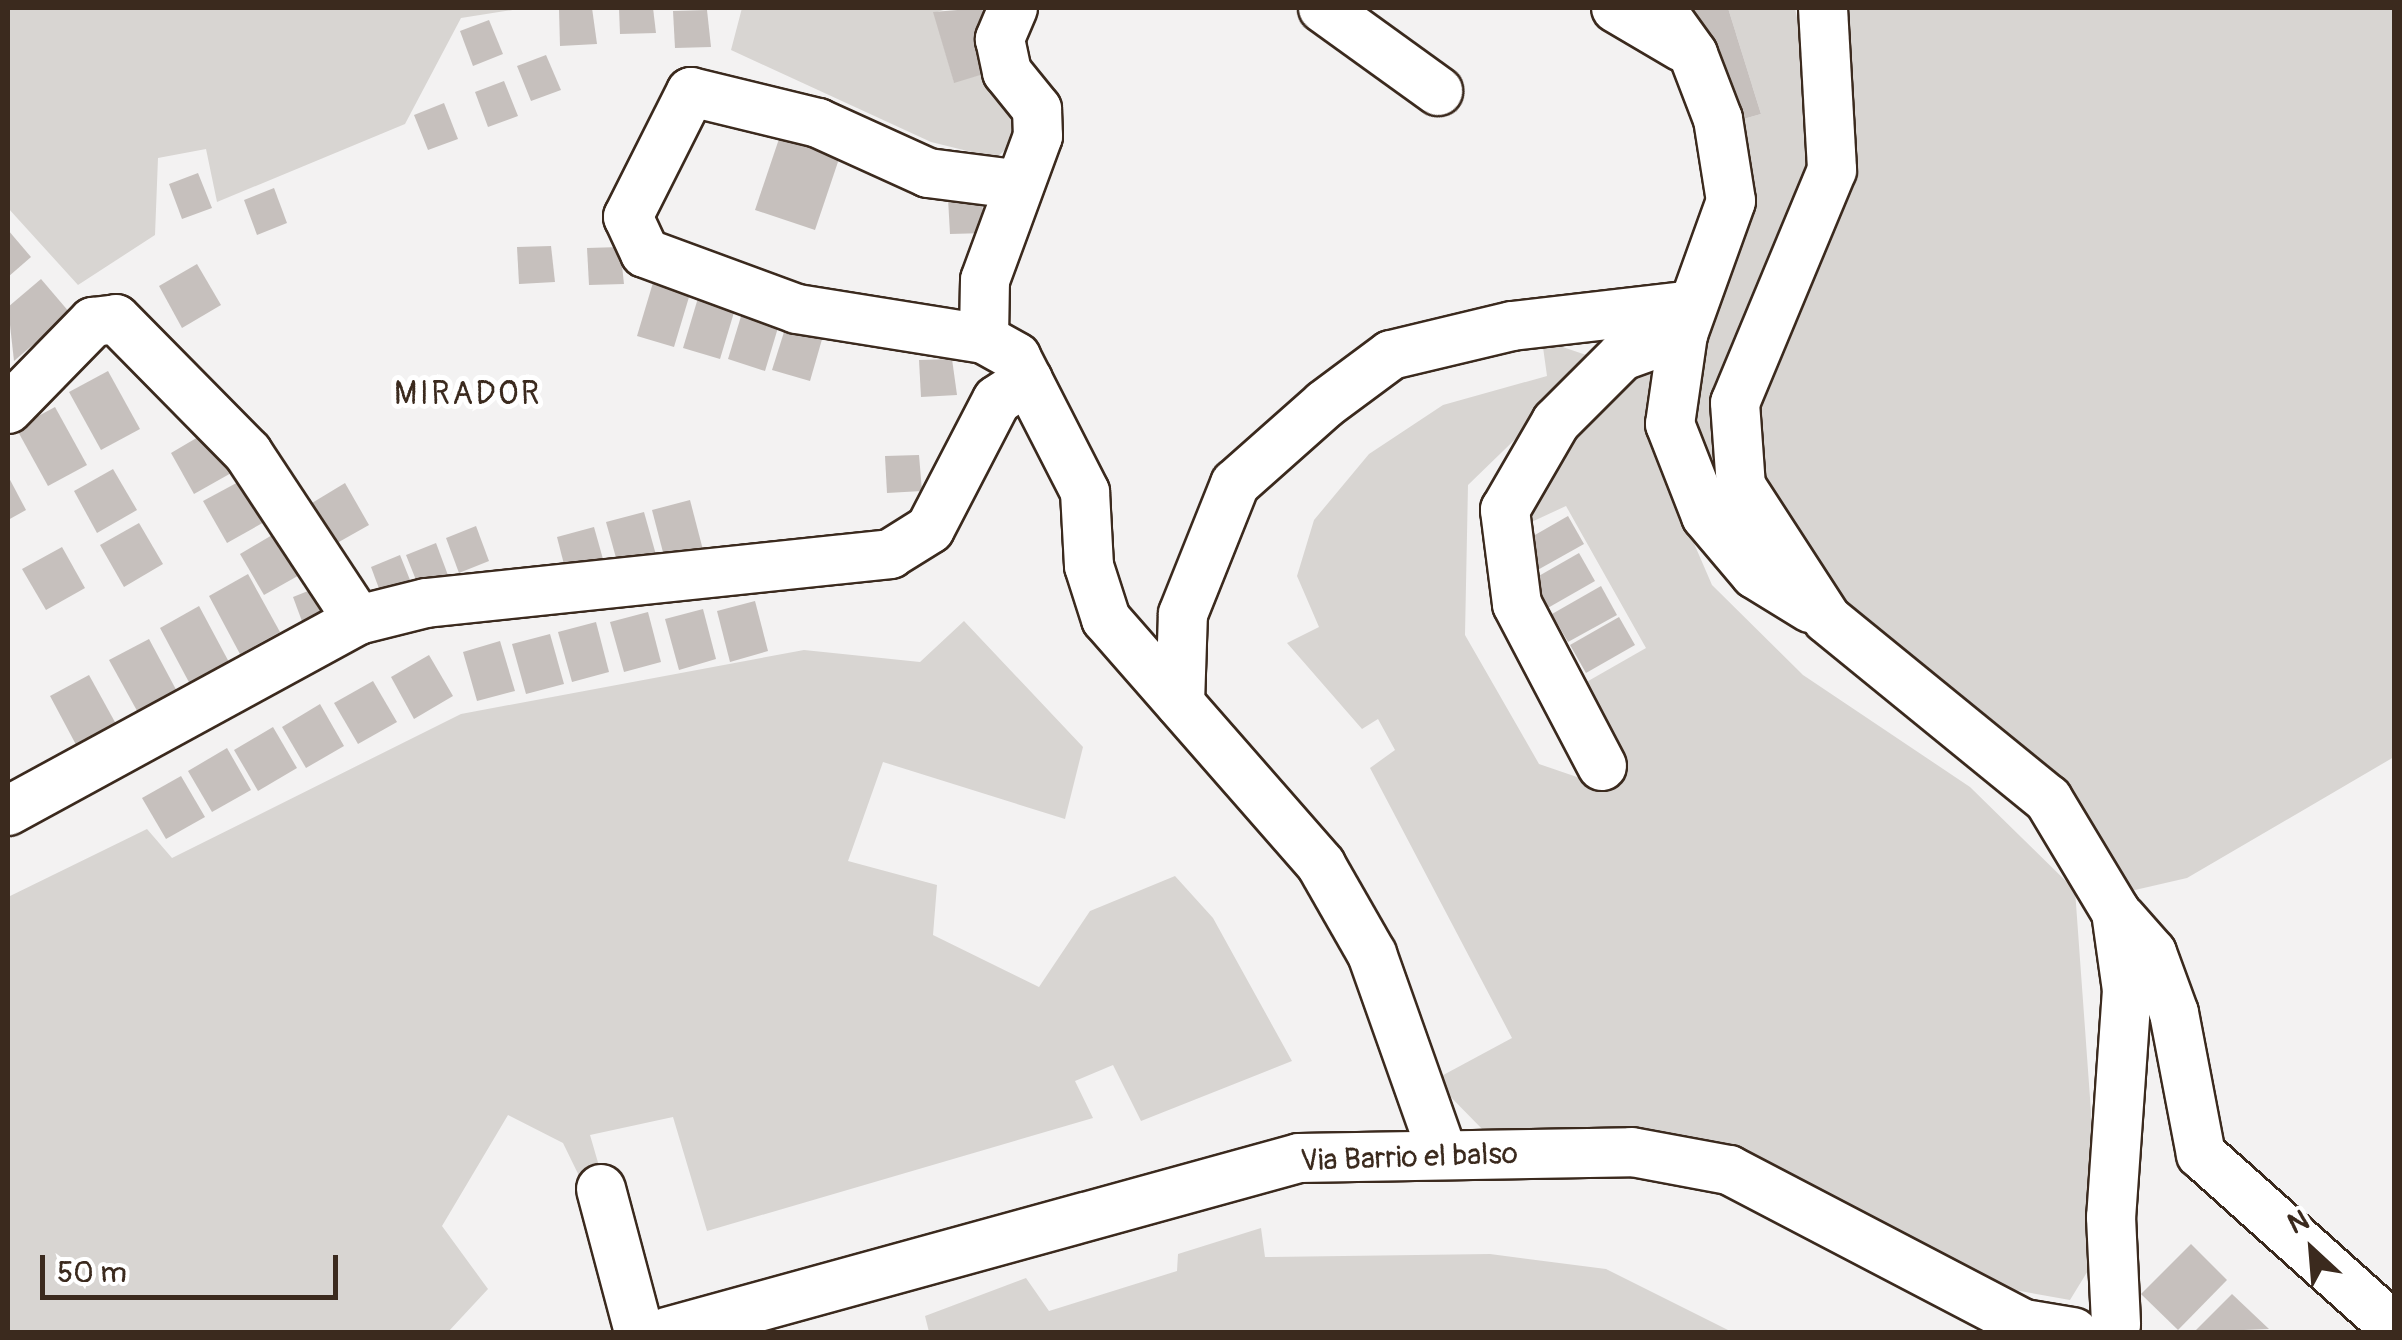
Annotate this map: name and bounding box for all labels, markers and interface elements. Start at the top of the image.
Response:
district label: MIRADOR [394,375,542,413]
street label: Via Barrio el balso [1300,1136,1518,1180]
north arrow [2262,1200,2362,1300]
text: N [2282,1203,2315,1242]
scale bar [45,1235,342,1297]
text: 50 m [57,1254,127,1291]

